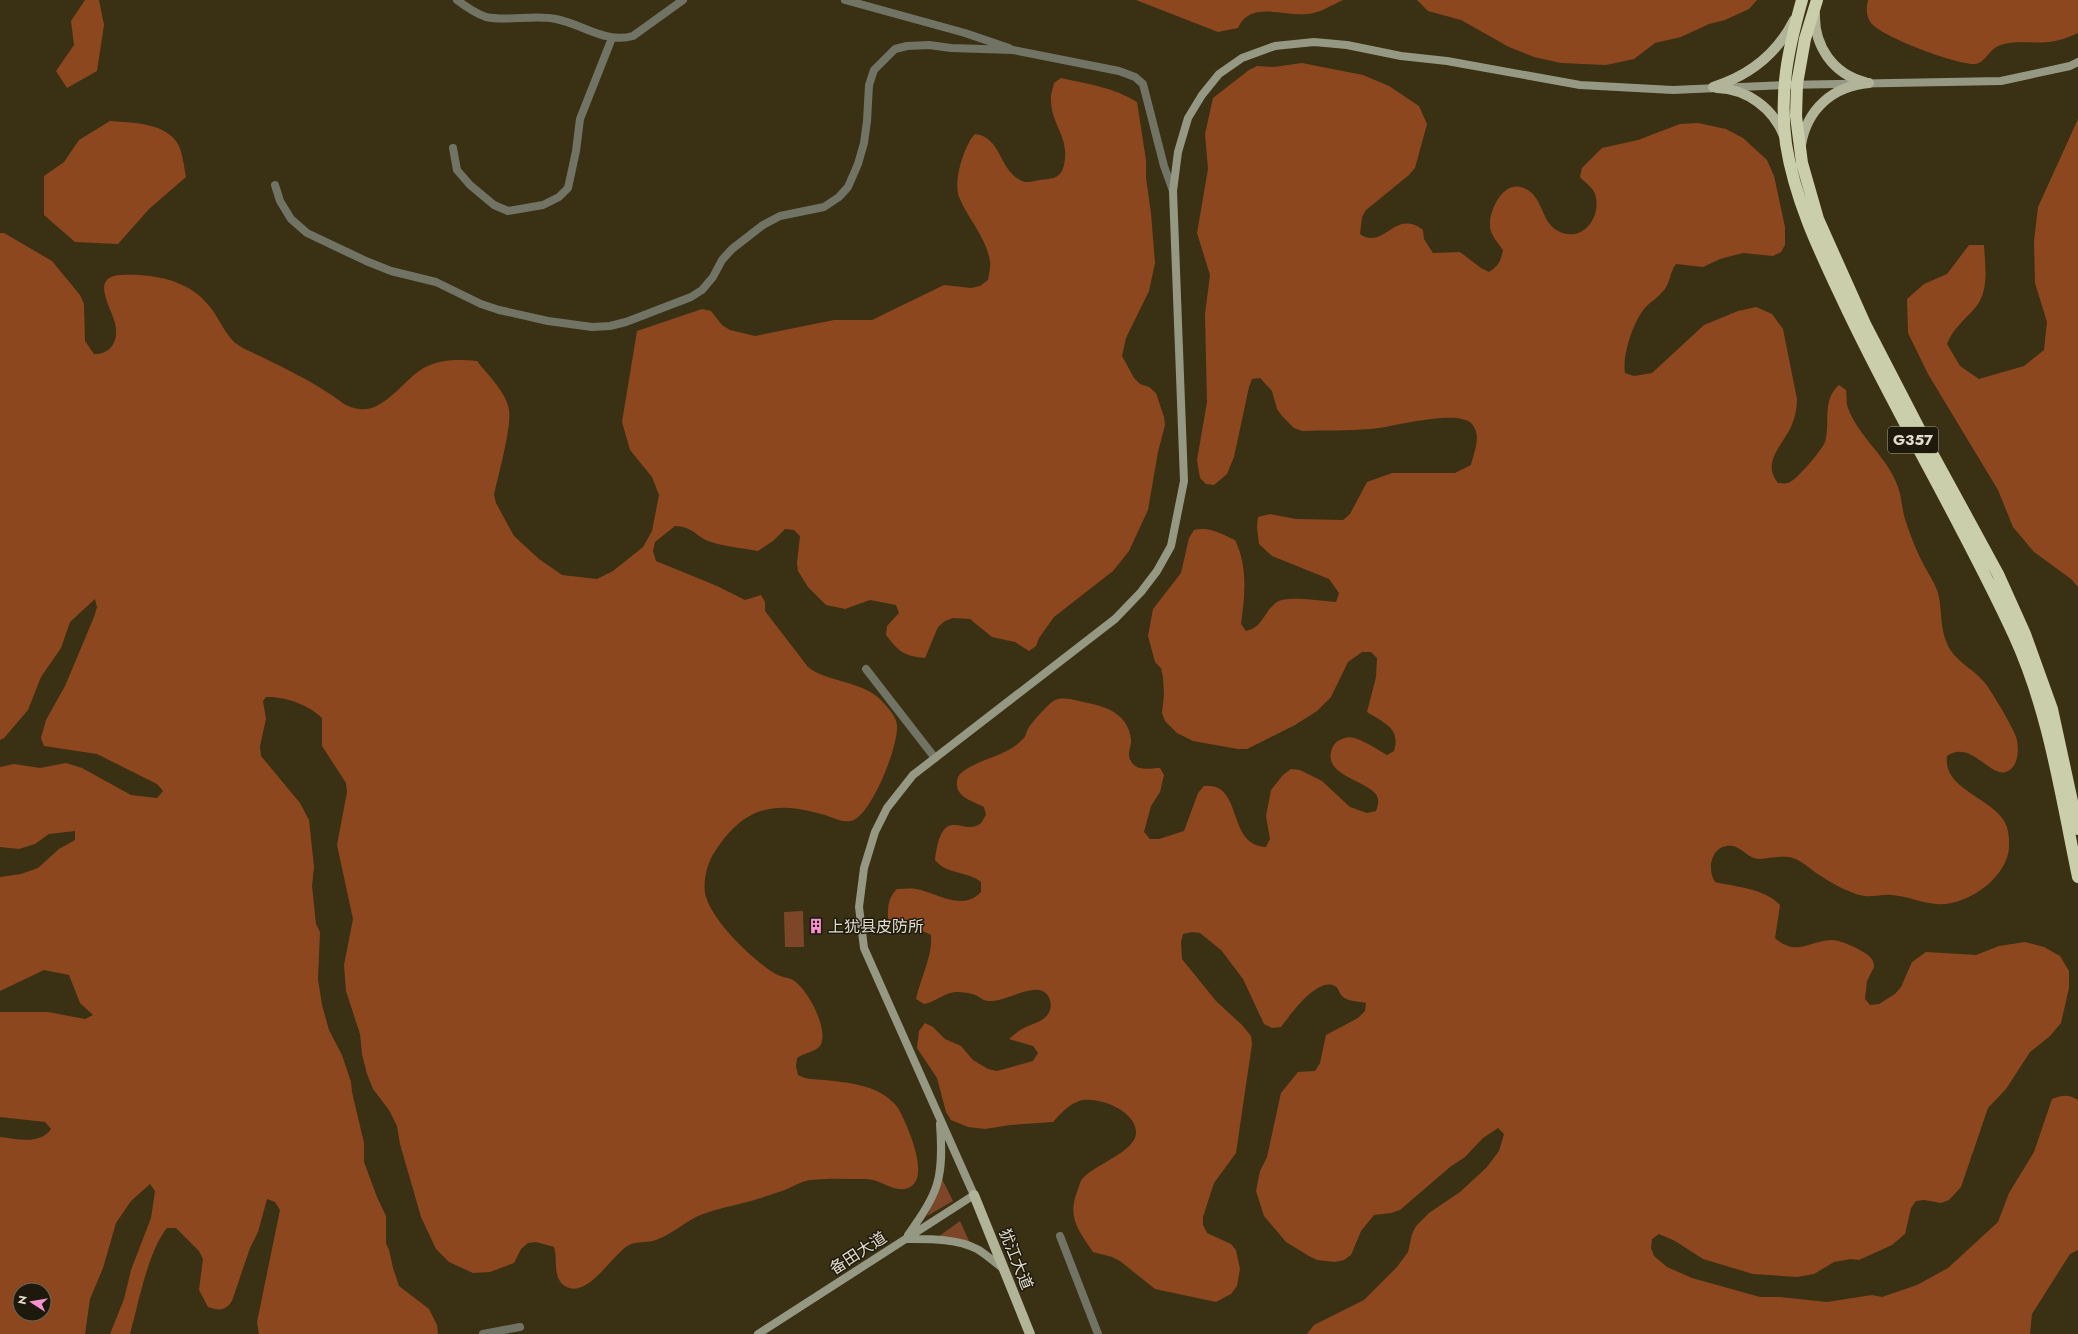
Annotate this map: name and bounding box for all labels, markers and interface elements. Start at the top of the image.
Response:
road number: G357 [1888,427,1938,453]
place label: 上犹县皮防所 [828,915,924,938]
building icon: 上犹县皮防所 [807,917,825,935]
street label: 犹江大道 [993,1225,1039,1293]
street label: 备田大道 [825,1226,891,1280]
north arrow [12,1282,52,1322]
text: N [13,1294,31,1306]

